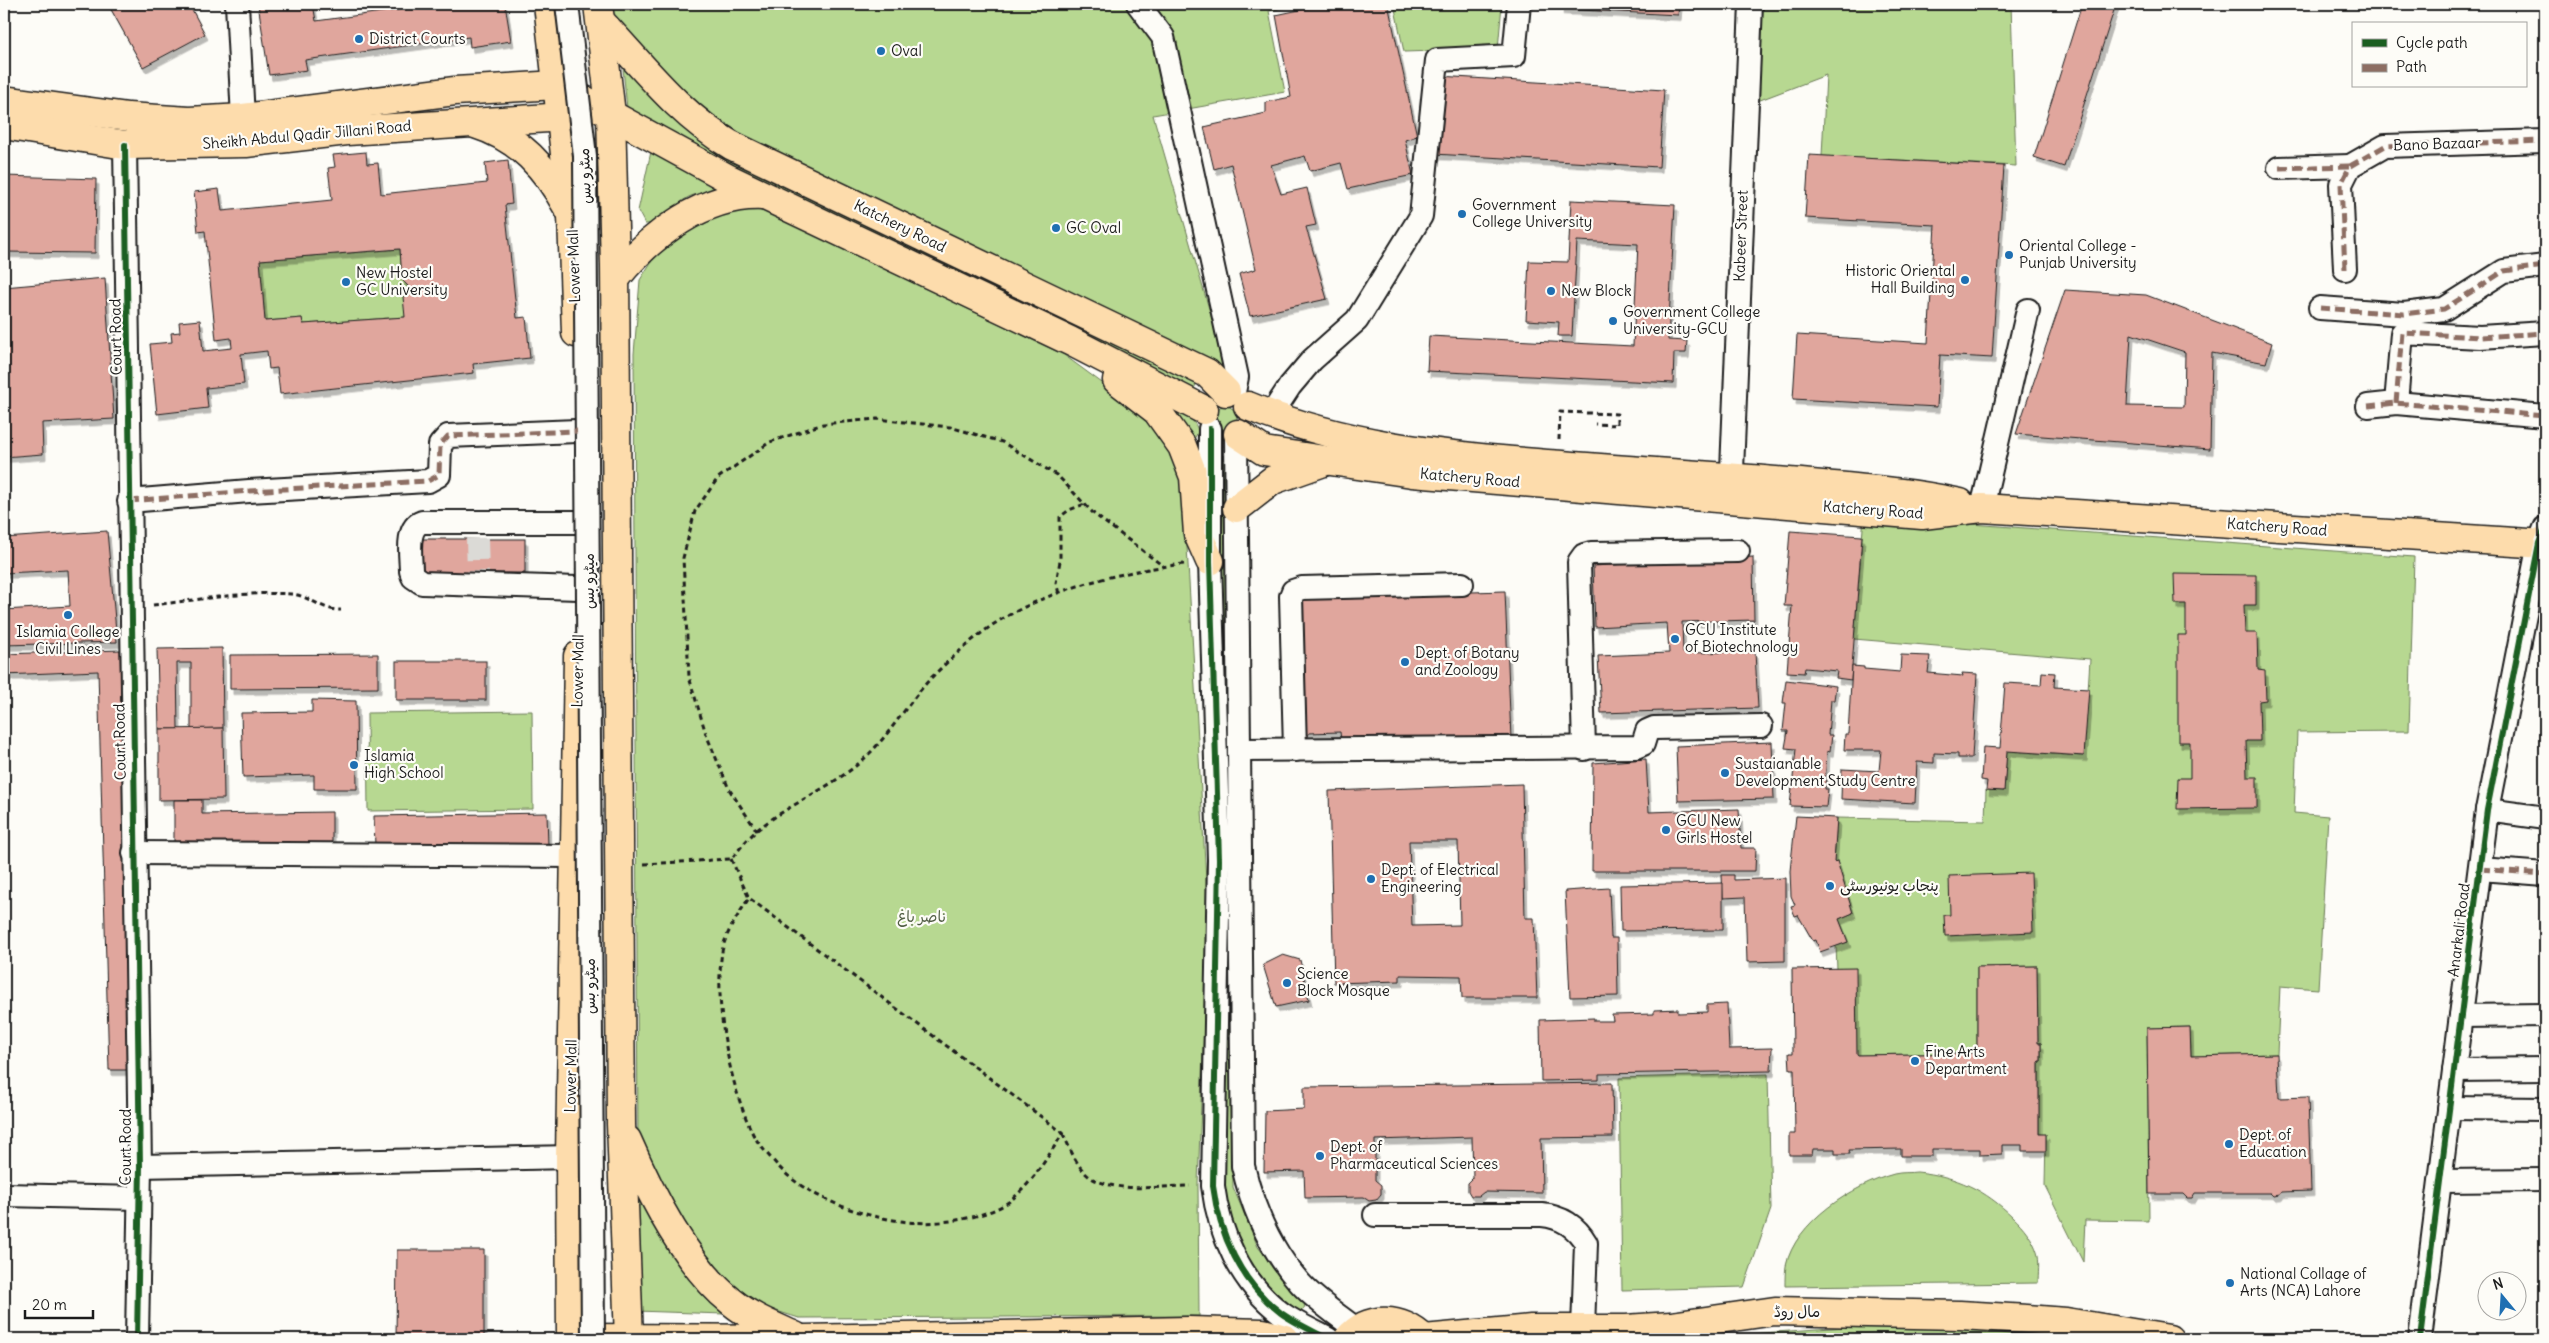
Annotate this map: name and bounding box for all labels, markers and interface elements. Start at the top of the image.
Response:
legend [2352,22,2526,88]
place label: District Courts [369,29,466,48]
marker: District Courts [353,33,365,45]
text: Cycle path [2396,33,2468,52]
place label: Oval [891,41,922,60]
marker: Oval [875,45,887,57]
text: Path [2396,57,2427,76]
street label: Sheikh Abdul Qadir Jillani Road [202,116,412,153]
street label: Bano Bazaar [2393,132,2481,155]
street label: میٹرو بس [574,148,595,204]
street label: Kabeer Street [1729,190,1752,282]
street label: Katchery Road [851,195,950,256]
place label: Government College University [1472,195,1592,231]
marker: Government College University [1456,208,1468,220]
place label: GC Oval [1066,218,1121,237]
marker: GC Oval [1050,222,1062,234]
street label: Lower Mall [563,229,584,303]
place label: Oriental College - Punjab University [2019,236,2137,272]
marker: Oriental College - Punjab University [2003,249,2015,261]
place label: Historic Oriental Hall Building [1845,261,1955,297]
place label: New Hostel GC University [356,263,448,299]
marker: Historic Oriental Hall Building [1959,274,1971,286]
marker: New Hostel GC University [340,276,352,288]
place label: New Block [1561,281,1632,300]
marker: New Block [1545,285,1557,297]
street label: Court Road [105,298,126,376]
place label: Government College University-GCU [1623,302,1760,338]
marker: Government College University-GCU [1607,315,1619,327]
street label: Katchery Road [1419,464,1521,491]
street label: Katchery Road [1822,497,1924,522]
street label: Katchery Road [2226,514,2328,539]
street label: میٹرو بس [579,553,598,609]
marker: Islamia College Civil Lines [62,609,74,621]
place label: GCU Institute of Biotechnology [1685,620,1798,656]
place label: Islamia College Civil Lines [16,622,120,658]
marker: GCU Institute of Biotechnology [1669,633,1681,645]
street label: Lower Mall [567,634,588,708]
place label: Dept. of Botany and Zoology [1415,643,1520,679]
marker: Dept. of Botany and Zoology [1399,656,1411,668]
street label: Court Road [109,703,130,781]
place label: Islamia High School [364,746,444,782]
place label: Sustaianable Development Study Centre [1735,754,1916,790]
marker: Islamia High School [348,759,360,771]
marker: Sustaianable Development Study Centre [1719,767,1731,779]
place label: GCU New Girls Hostel [1676,811,1752,847]
marker: GCU New Girls Hostel [1660,824,1672,836]
place label: Dept. of Electrical Engineering [1381,860,1499,896]
marker: Dept. of Electrical Engineering [1365,873,1377,885]
place label: پنجاب یونیورسٹی [1840,876,1939,896]
marker: پنجاب یونیورسٹی [1824,880,1836,892]
street label: Anarkali Road [2443,882,2474,978]
park label: ناصر باغ [897,907,947,927]
street label: میٹرو بس [580,958,599,1014]
place label: Science Block Mosque [1297,964,1390,1000]
marker: Science Block Mosque [1281,977,1293,989]
street label: Lower Mall [560,1039,581,1113]
place label: Fine Arts Department [1925,1042,2007,1078]
marker: Fine Arts Department [1909,1055,1921,1067]
street label: Court Road [116,1108,135,1185]
place label: Dept. of Education [2239,1125,2307,1161]
place label: Dept. of Pharmaceutical Sciences [1330,1137,1498,1173]
marker: Dept. of Education [2223,1138,2235,1150]
marker: Dept. of Pharmaceutical Sciences [1314,1150,1326,1162]
place label: National Collage of Arts (NCA) Lahore [2240,1264,2368,1300]
north arrow [2476,1270,2526,1320]
text: N [2491,1274,2505,1294]
marker: National Collage of Arts (NCA) Lahore [2224,1277,2236,1289]
scale bar [25,1288,92,1320]
text: 20 m [32,1295,67,1314]
street label: مال روڈ [1774,1302,1820,1321]

